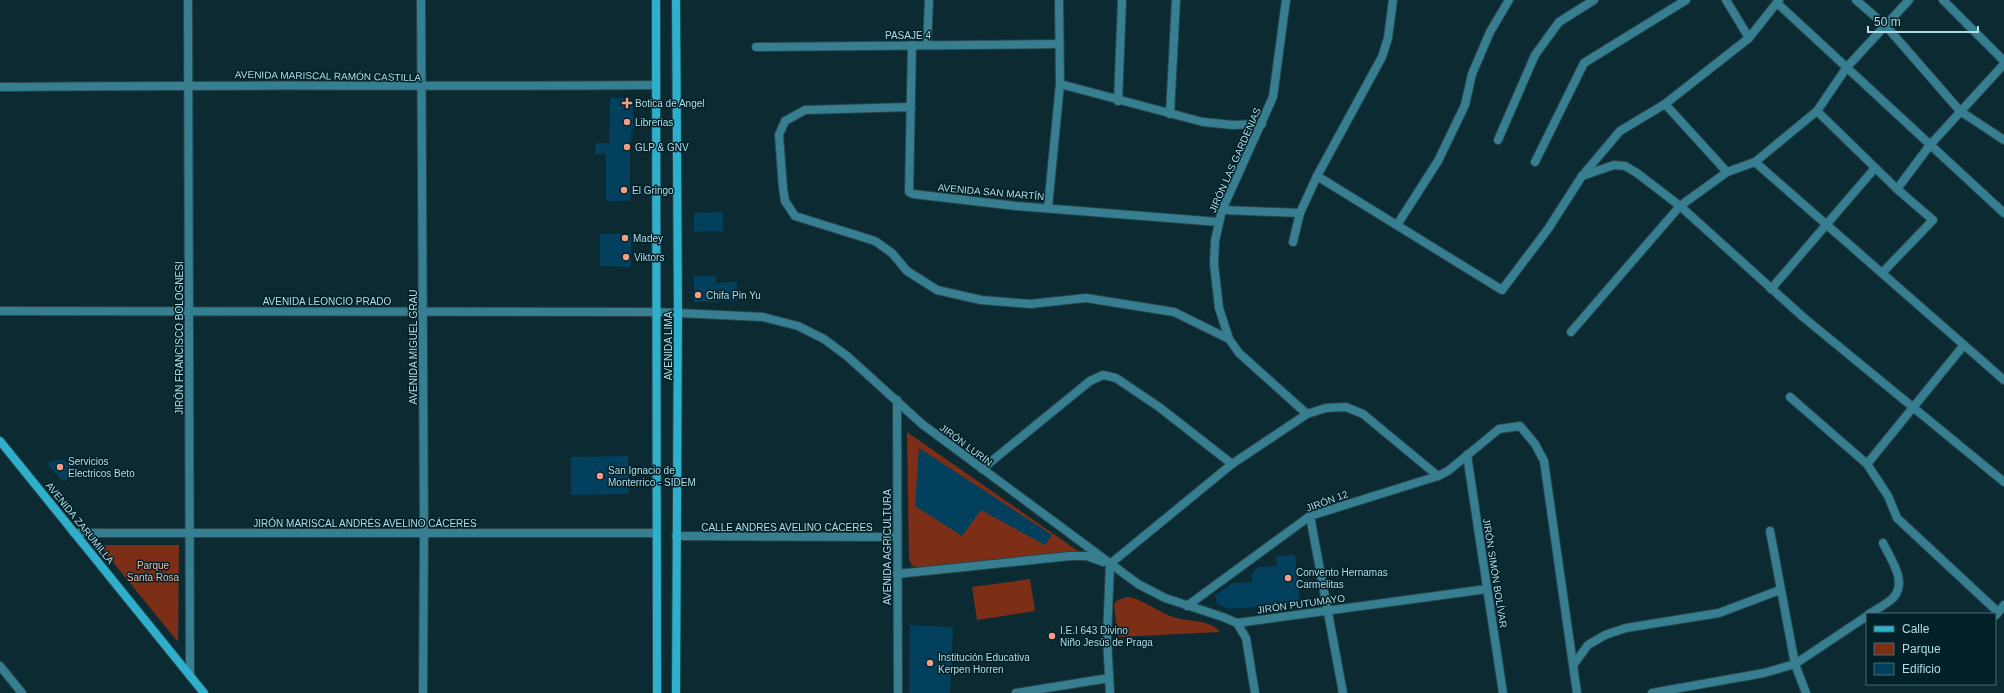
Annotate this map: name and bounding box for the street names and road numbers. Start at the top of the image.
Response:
street label: PASAJE 4 [885,30,931,41]
street label: AVENIDA MARISCAL RAMÓN CASTILLA [235,68,422,83]
street label: JIRÓN LAS GARDENIAS [1206,105,1263,214]
street label: AVENIDA SAN MARTÍN [937,181,1045,202]
street label: JIRÓN FRANCISCO BOLOGNESI [173,261,185,415]
street label: AVENIDA MIGUEL GRAU [408,289,419,405]
street label: AVENIDA LEONCIO PRADO [263,296,392,307]
street label: AVENIDA LIMA [663,311,674,380]
street label: JIRÓN LURÍN [938,421,995,468]
street label: AVENIDA ZARUMILLA [44,480,116,566]
street label: JIRÓN 12 [1304,487,1350,514]
street label: AVENIDA AGRICULTURA [882,489,893,605]
street label: JIRÓN MARISCAL ANDRÉS AVELINO CÁCERES [253,517,477,529]
street label: JIRÓN SIMÓN BOLÍVAR [1481,517,1510,629]
street label: CALLE ANDRES AVELINO CÁCERES [701,521,873,533]
street label: JIRÓN PUTUMAYO [1256,591,1346,616]

